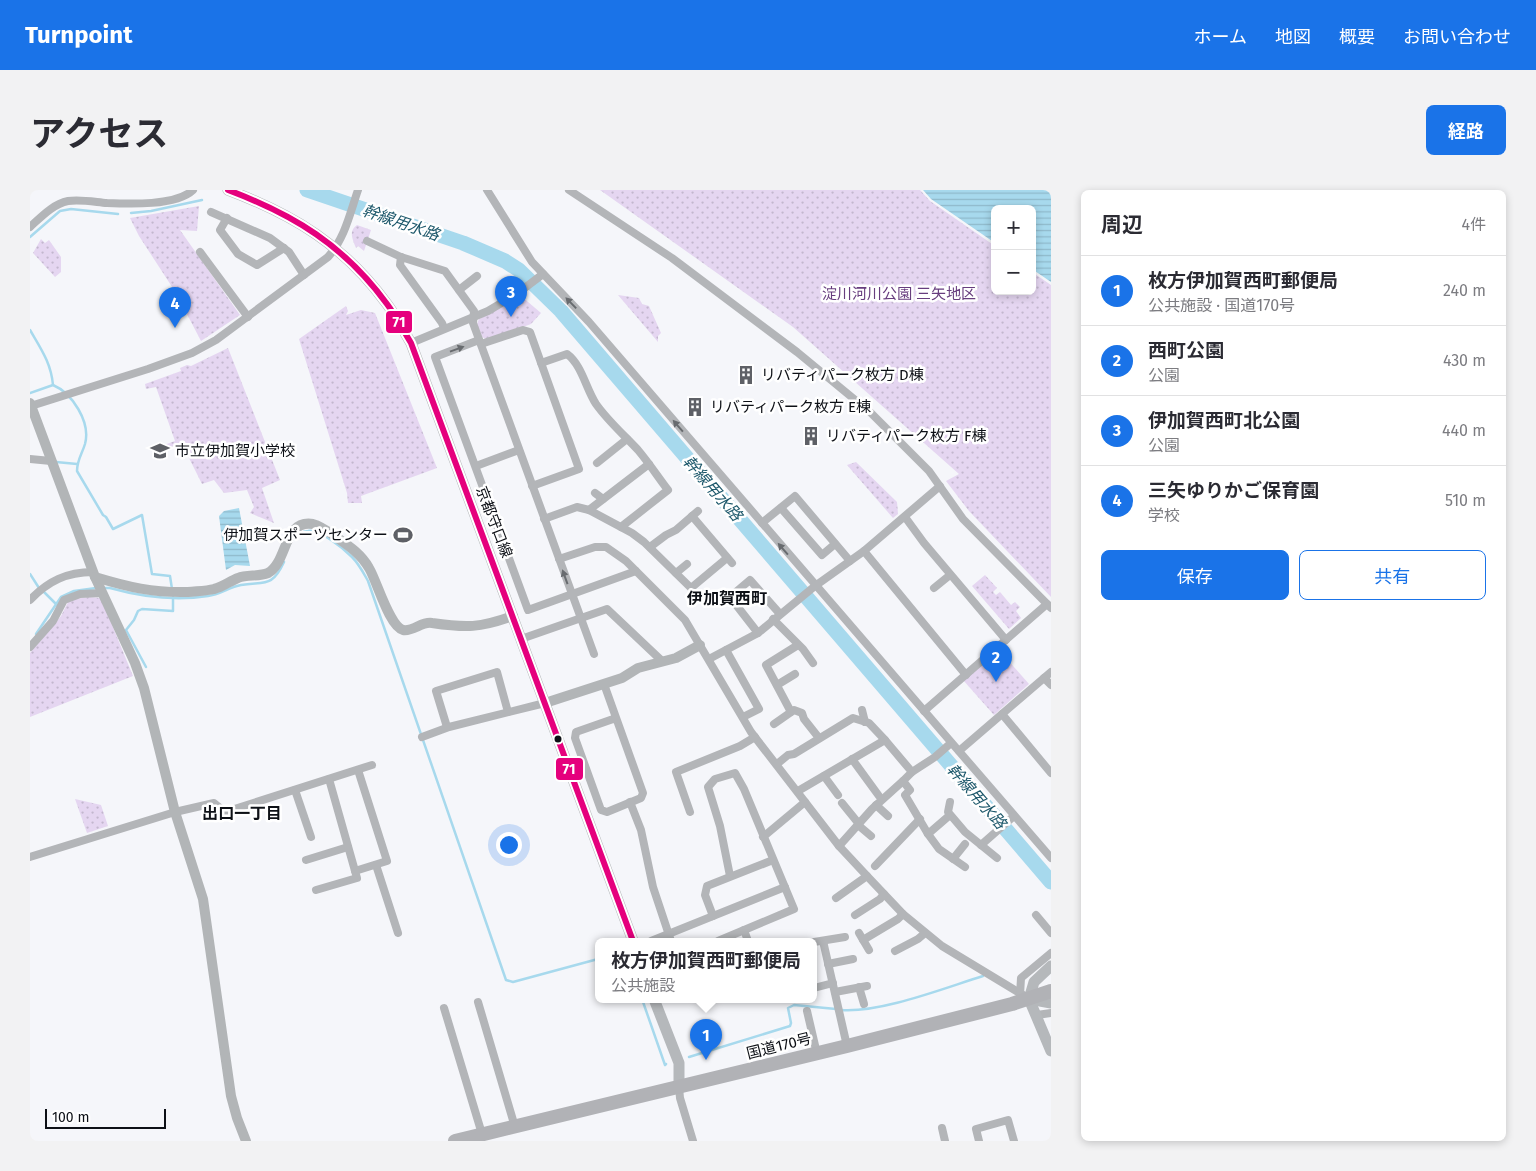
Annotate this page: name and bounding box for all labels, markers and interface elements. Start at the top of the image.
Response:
text: Turnpoint [25,21,132,49]
text: ホーム [1194,26,1247,48]
text: 地図 [1275,26,1311,48]
text: 概要 [1339,26,1375,48]
text: お問い合わせ [1403,26,1511,48]
button: 経路 [1426,105,1506,155]
text: アクセス [30,113,168,155]
water label: 幹線用水路 [360,200,444,245]
map controls [991,205,1036,295]
button: + [991,205,1036,250]
text: 周辺 [1101,212,1143,238]
text: 4件 [1461,215,1486,234]
button: − [991,250,1036,295]
text: 枚方伊加賀西町郵便局 [1148,269,1338,292]
pin: 3 [495,276,527,317]
text: 1 [1113,281,1121,300]
text: 240 m [1443,281,1486,300]
park label: 淀川河川公園 三矢地区 [822,285,976,303]
pin: 4 [159,287,191,328]
text: 公共施設 · 国道170号 [1148,296,1295,315]
one-way arrow [565,298,577,310]
line badge: 71 [385,310,413,334]
text: 71 [393,314,405,331]
text: 西町公園 [1148,339,1224,362]
one-way arrow [450,344,464,352]
text: 2 [1113,351,1121,370]
text: 430 m [1443,351,1486,370]
building icon: リバティパーク枚方 D棟 [735,364,757,386]
place label: リバティパーク枚方 D棟 [761,366,924,384]
text: 公園 [1148,366,1180,385]
building icon: リバティパーク枚方 E棟 [684,396,706,418]
place label: リバティパーク枚方 E棟 [710,398,871,416]
text: 伊加賀西町北公園 [1148,409,1300,432]
one-way arrow [672,419,683,432]
text: 3 [1113,421,1121,440]
text: 440 m [1442,421,1486,440]
building icon: リバティパーク枚方 F棟 [800,425,822,447]
place label: リバティパーク枚方 F棟 [826,427,986,445]
text: 公園 [1148,436,1180,455]
school or university icon: 市立伊加賀小学校 [149,440,171,462]
place label: 市立伊加賀小学校 [175,442,295,460]
water label: 幹線用水路 [679,452,747,526]
text: 三矢ゆりかご保育園 [1148,479,1319,502]
street label: 京都守口線 [472,484,516,560]
text: 4 [1112,491,1122,510]
text: 510 m [1445,491,1486,510]
text: 学校 [1148,506,1180,525]
sports icon: 伊加賀スポーツセンター [392,524,414,546]
place label: 伊加賀スポーツセンター [223,526,388,544]
one-way arrow [778,543,789,556]
button: 保存 [1101,550,1289,600]
button: 共有 [1299,550,1486,600]
one-way arrow [561,569,569,584]
district label: 伊加賀西町 [686,589,767,608]
pin: 2 [980,641,1012,682]
unlabelled marker [553,734,563,744]
line badge: 71 [555,757,584,781]
water label: 幹線用水路 [943,760,1011,834]
text: 71 [563,761,575,778]
district label: 出口一丁目 [202,804,282,823]
your location [496,832,522,858]
popup [595,938,817,1003]
text: 枚方伊加賀西町郵便局 [611,949,801,972]
text: 公共施設 [611,976,675,995]
pin: 1 [690,1019,722,1060]
street label: 国道170号 [745,1029,813,1063]
scale bar [45,1106,166,1129]
text: 100 m [52,1109,89,1126]

